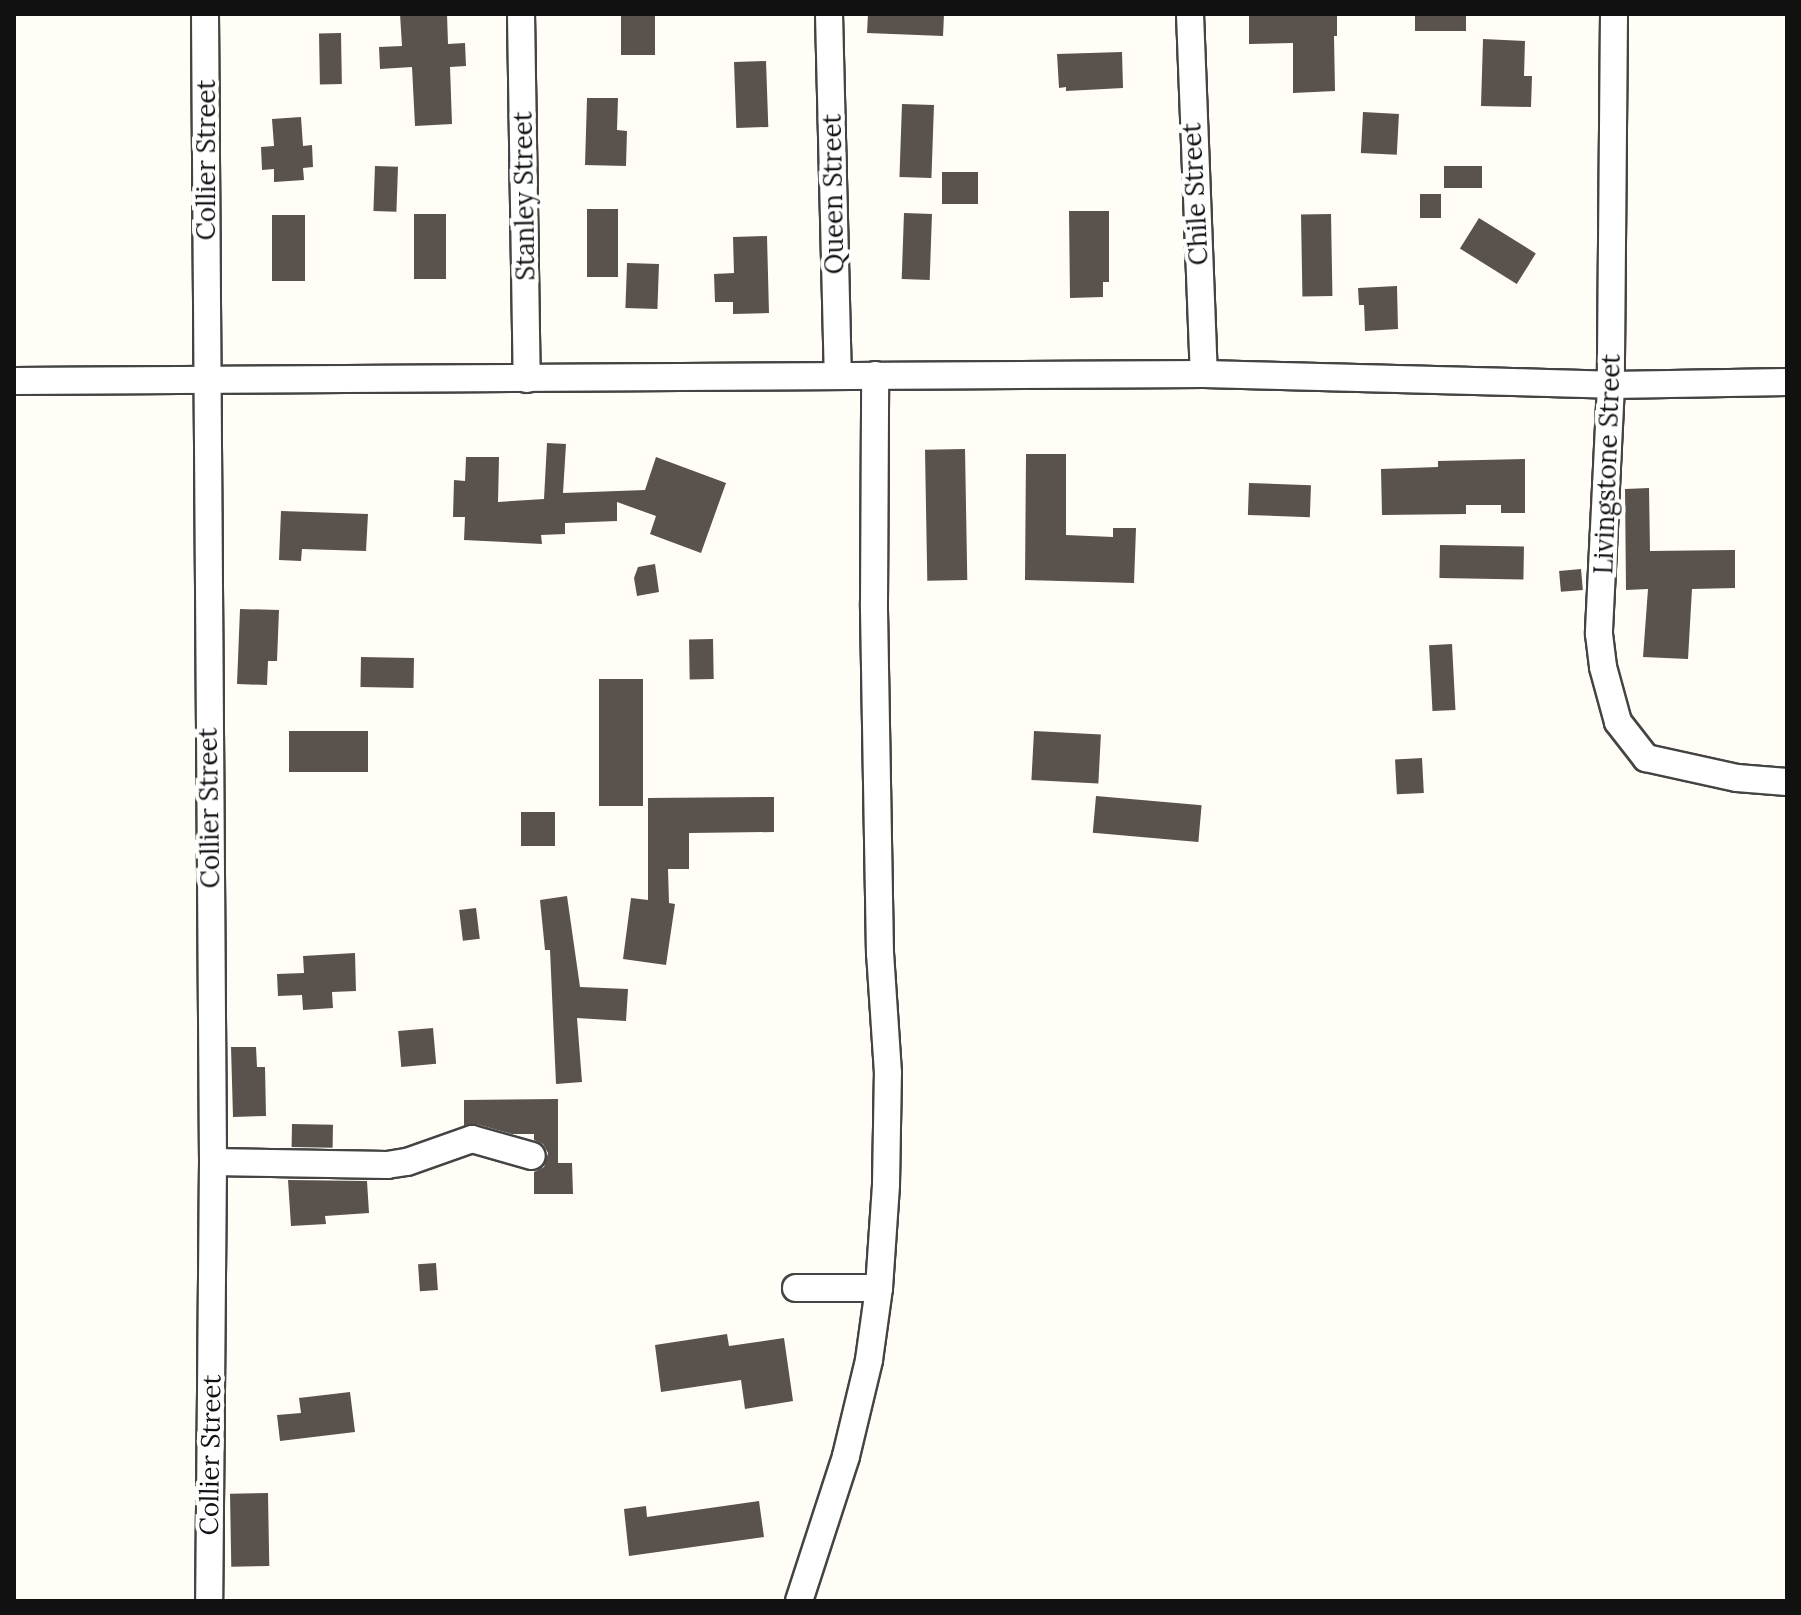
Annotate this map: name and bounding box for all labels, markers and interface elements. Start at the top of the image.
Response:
street label: Collier Street [190,80,222,240]
street label: Stanley Street [507,111,541,281]
street label: Queen Street [816,113,850,275]
street label: Chile Street [1176,122,1214,266]
street label: Livingstone Street [1588,353,1626,575]
street label: Collier Street [192,727,226,889]
street label: Collier Street [193,1374,227,1536]

